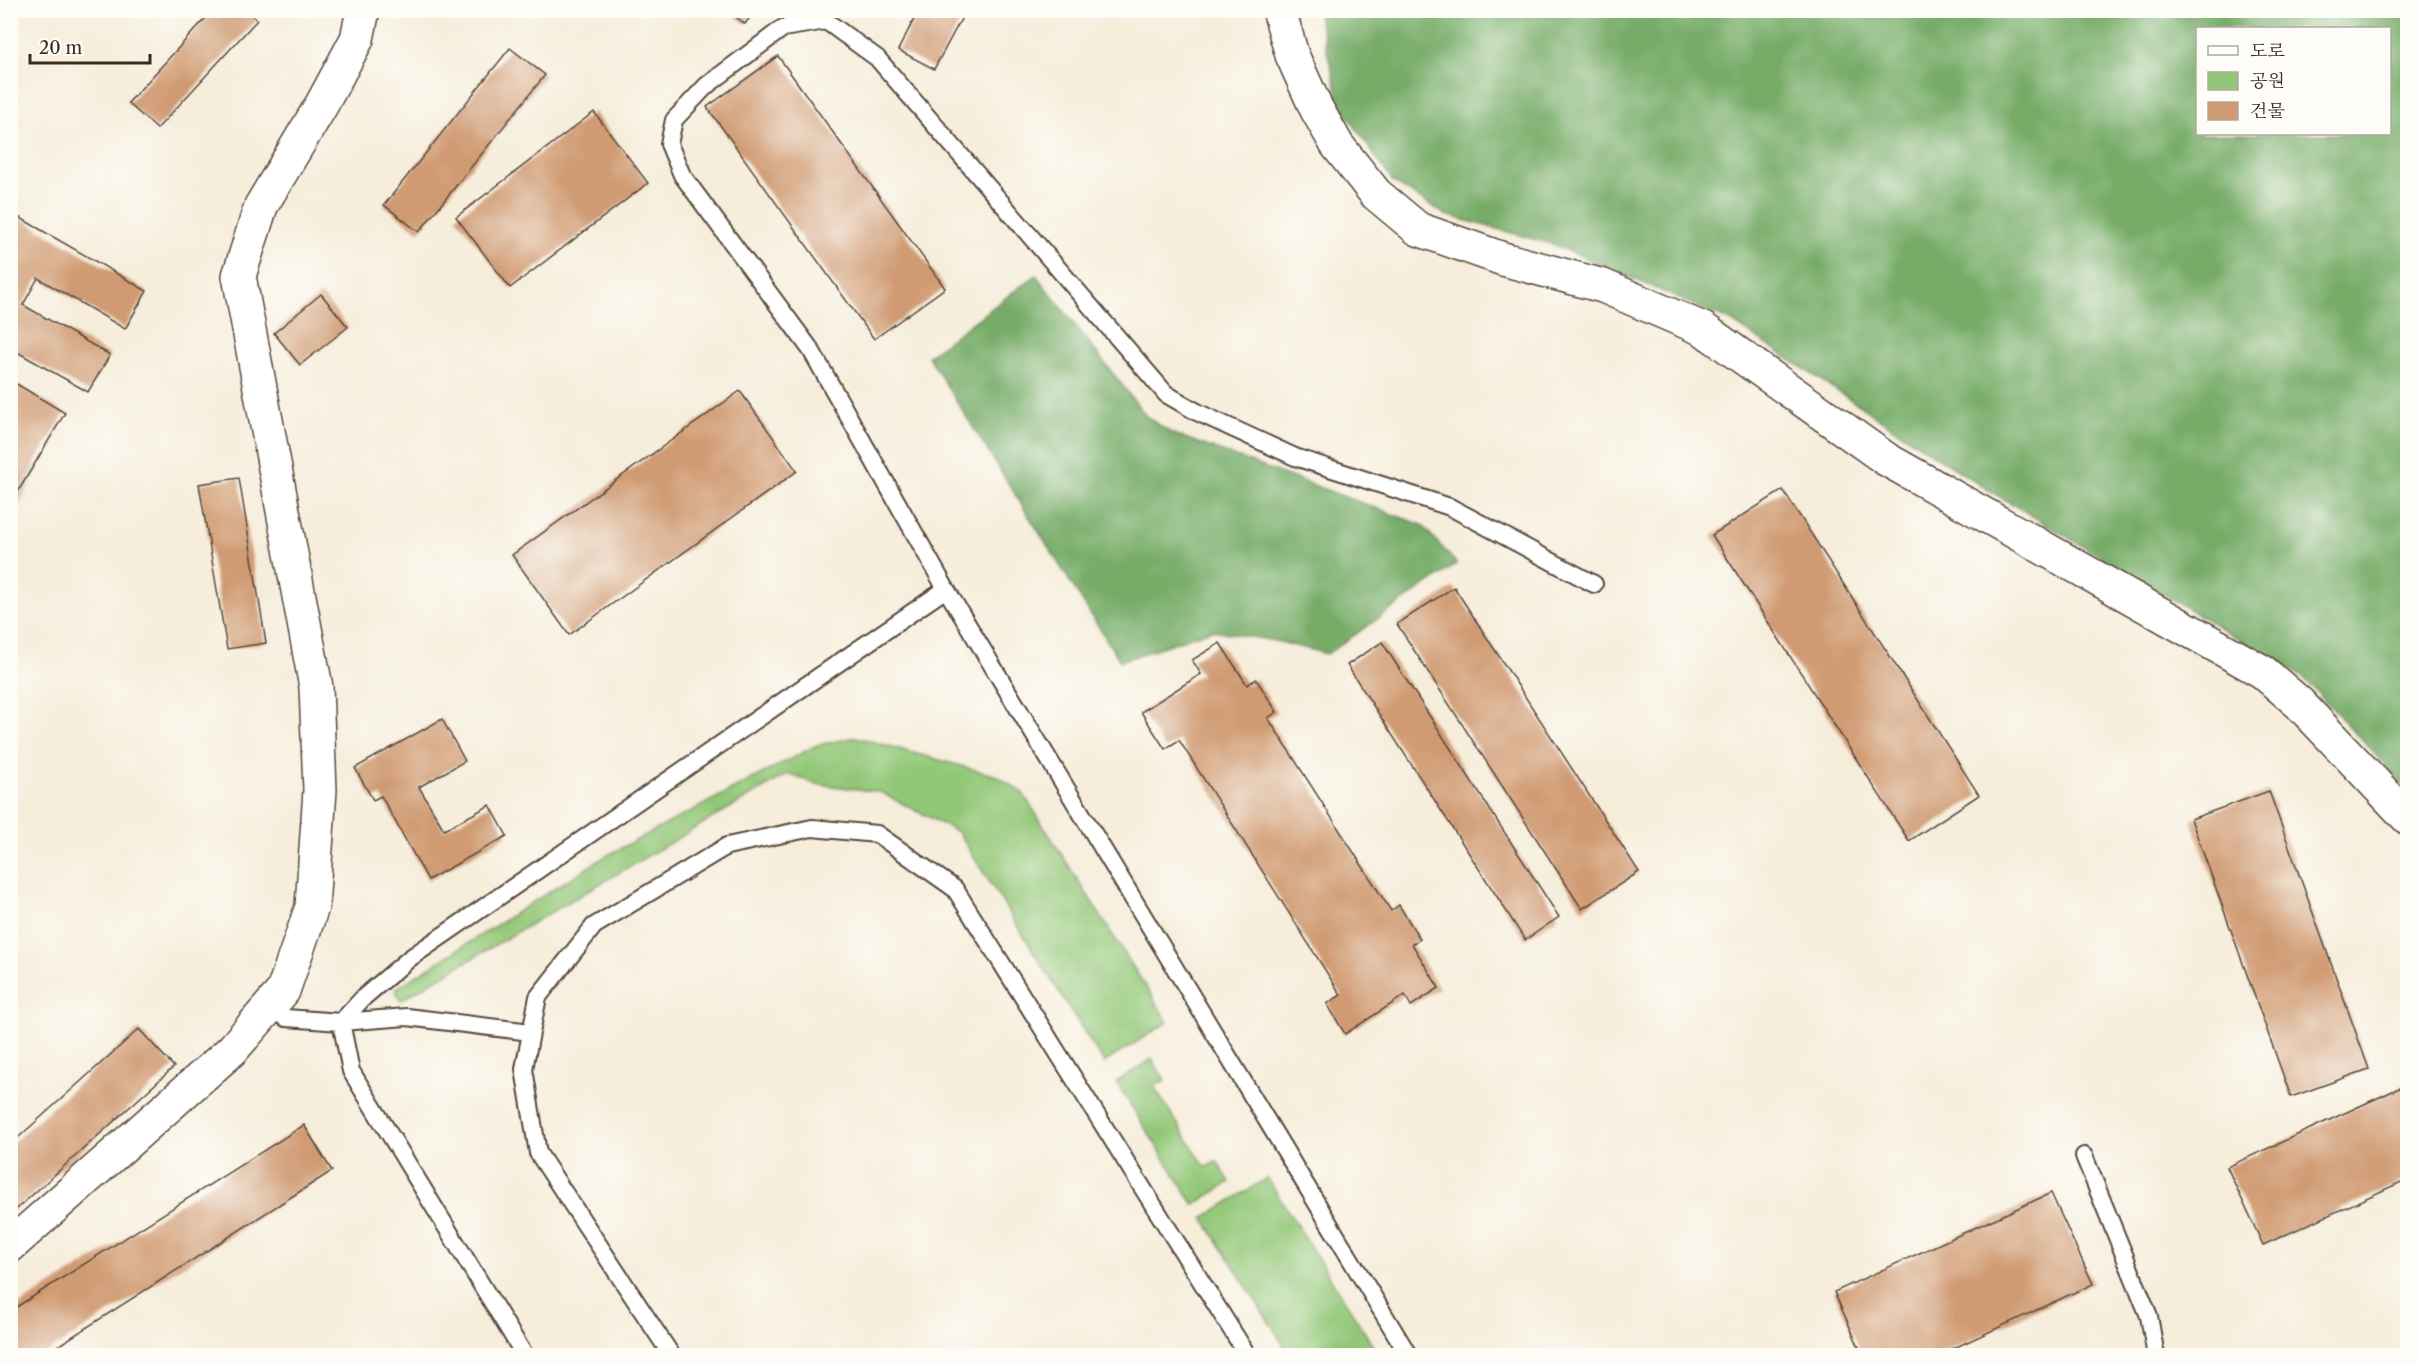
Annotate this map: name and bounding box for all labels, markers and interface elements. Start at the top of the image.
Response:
scale bar [30,27,150,65]
legend [2196,27,2391,135]
text: 20 m [39,37,83,59]
text: 도로 [2250,40,2285,62]
text: 공원 [2250,70,2285,92]
text: 건물 [2250,100,2285,122]

